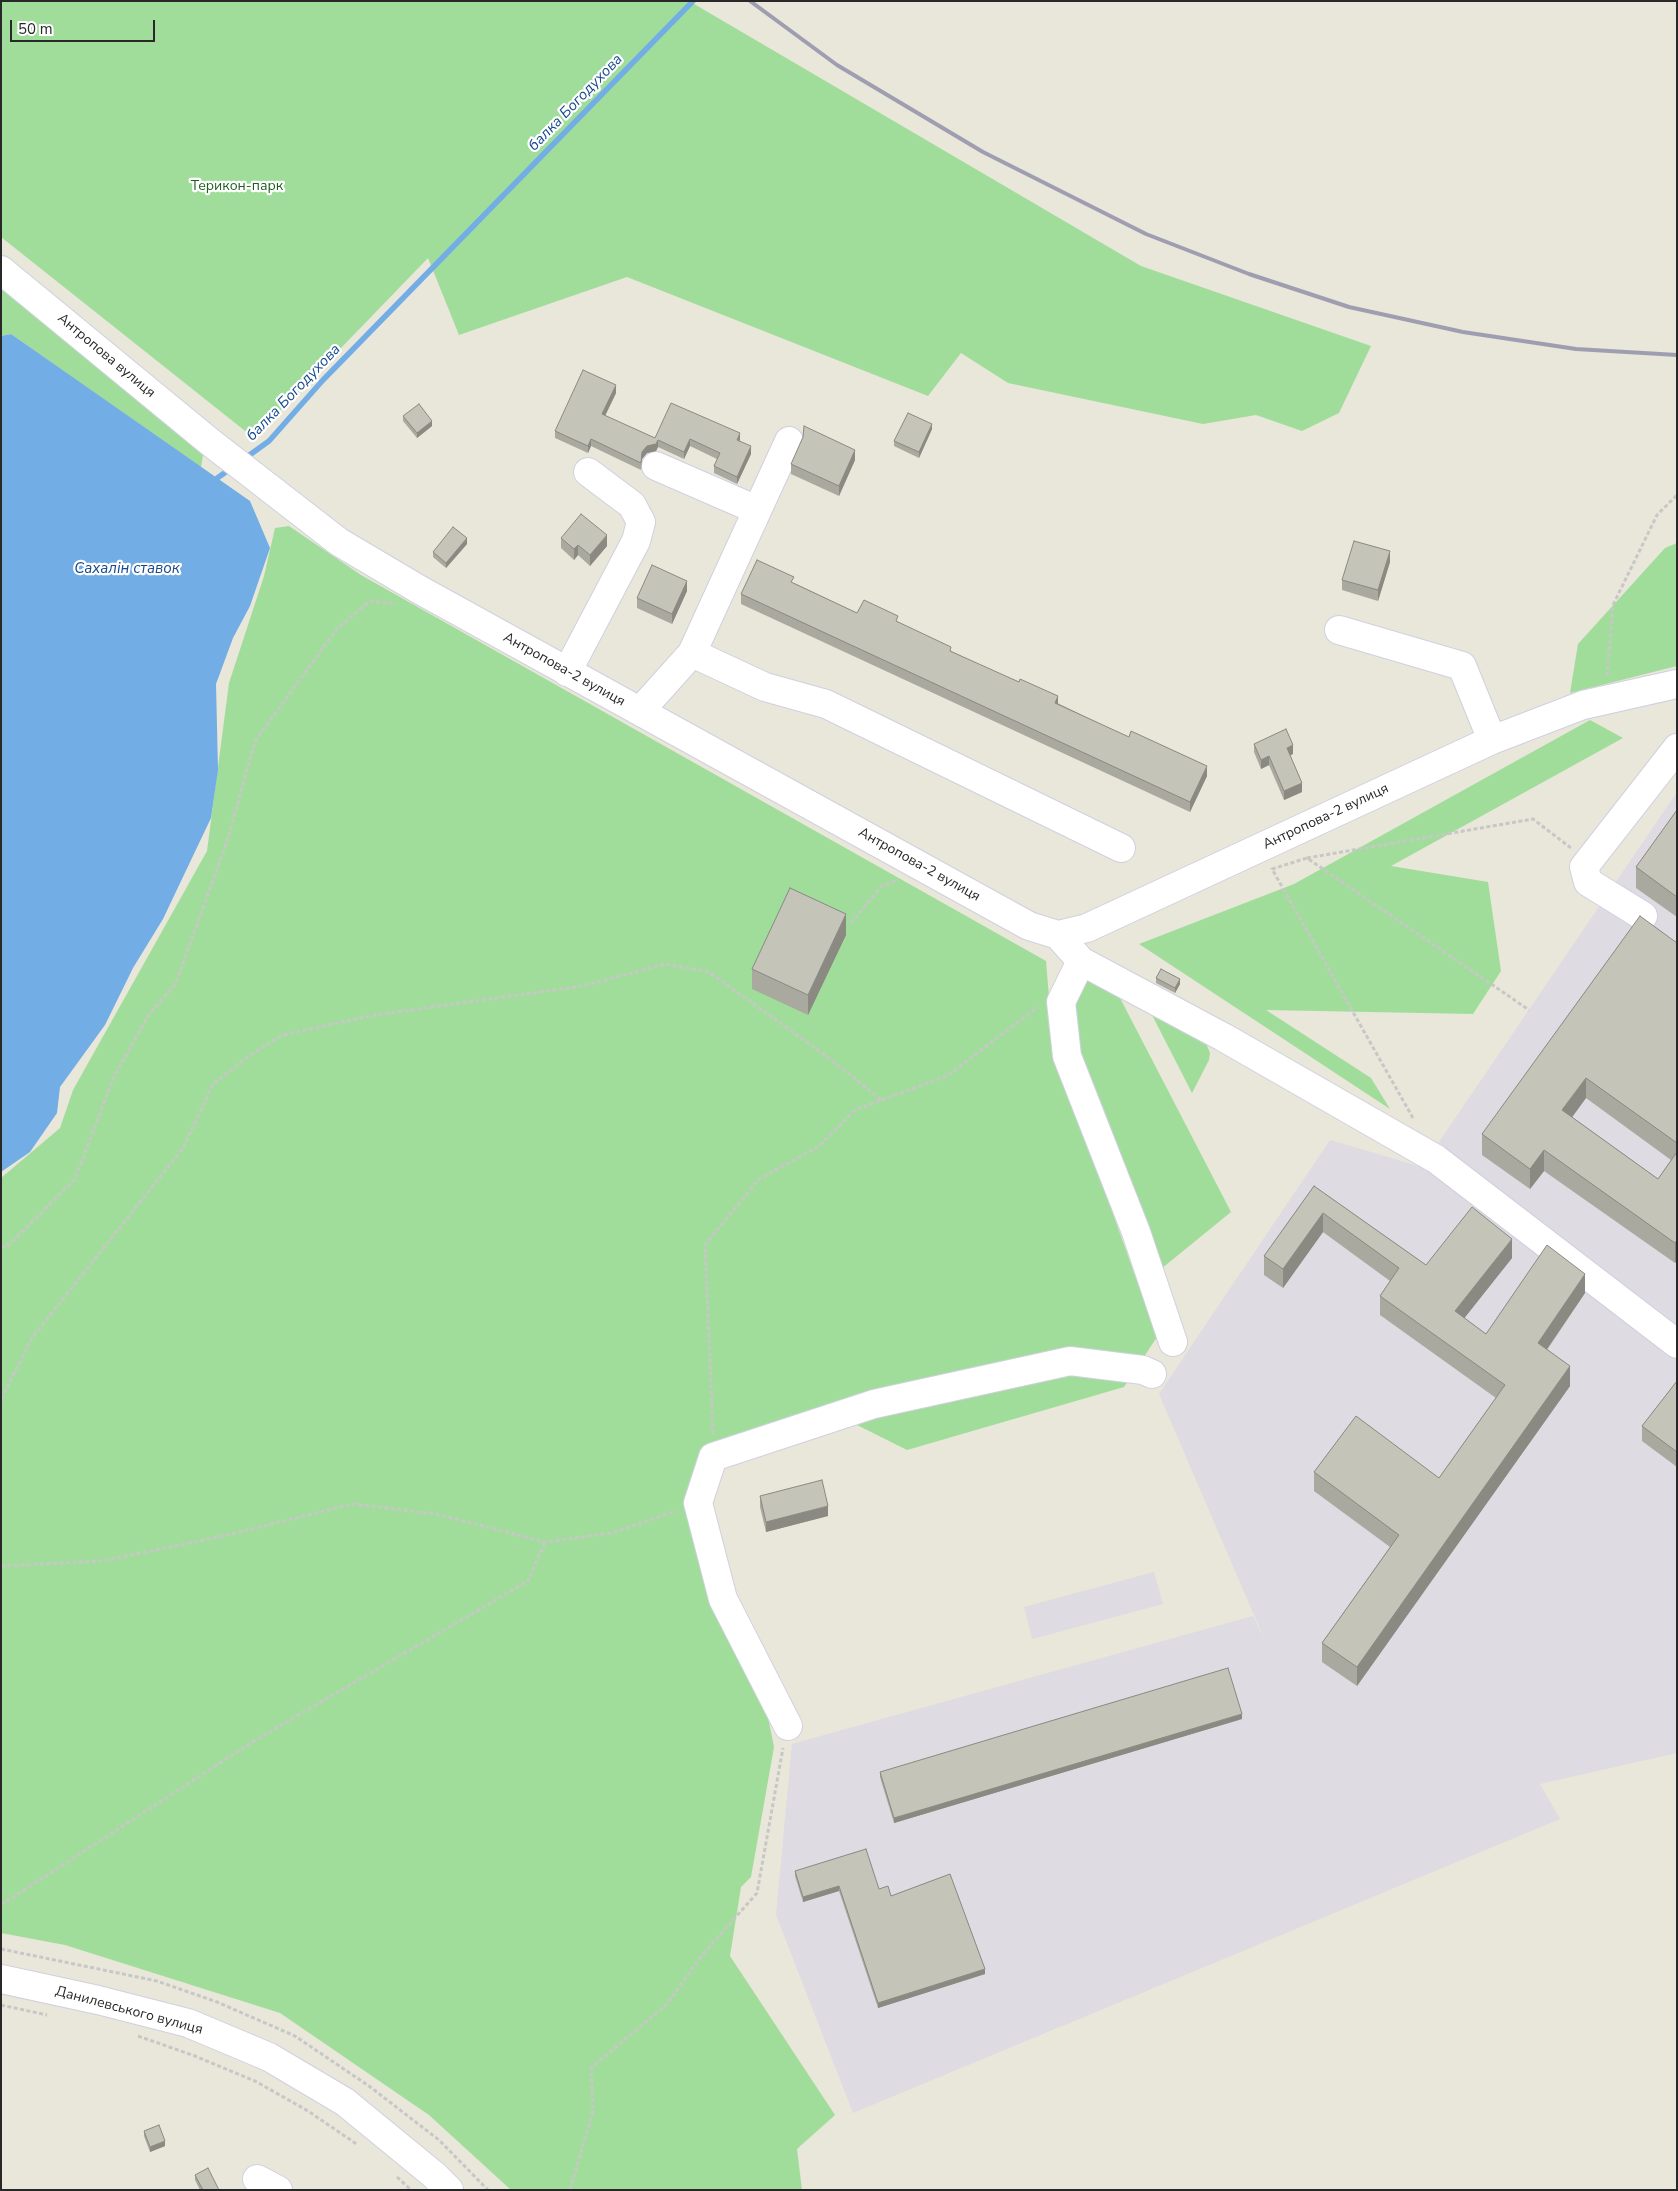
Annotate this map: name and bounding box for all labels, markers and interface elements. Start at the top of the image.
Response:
scale bar [12,10,158,42]
text: 50 m [18,19,53,39]
water label: балка Богодухова [525,51,627,155]
park label: Терикон-парк [191,179,283,195]
street label: Антропова вулиця [54,310,158,402]
water label: балка Богодухова [243,341,345,445]
water label: Сахалін ставок [74,560,180,578]
street label: Антропова-2 вулиця [500,629,628,711]
street label: Антропова-2 вулиця [1260,780,1392,854]
street label: Антропова-2 вулиця [855,824,983,906]
street label: Данилевського вулиця [53,1983,205,2039]

